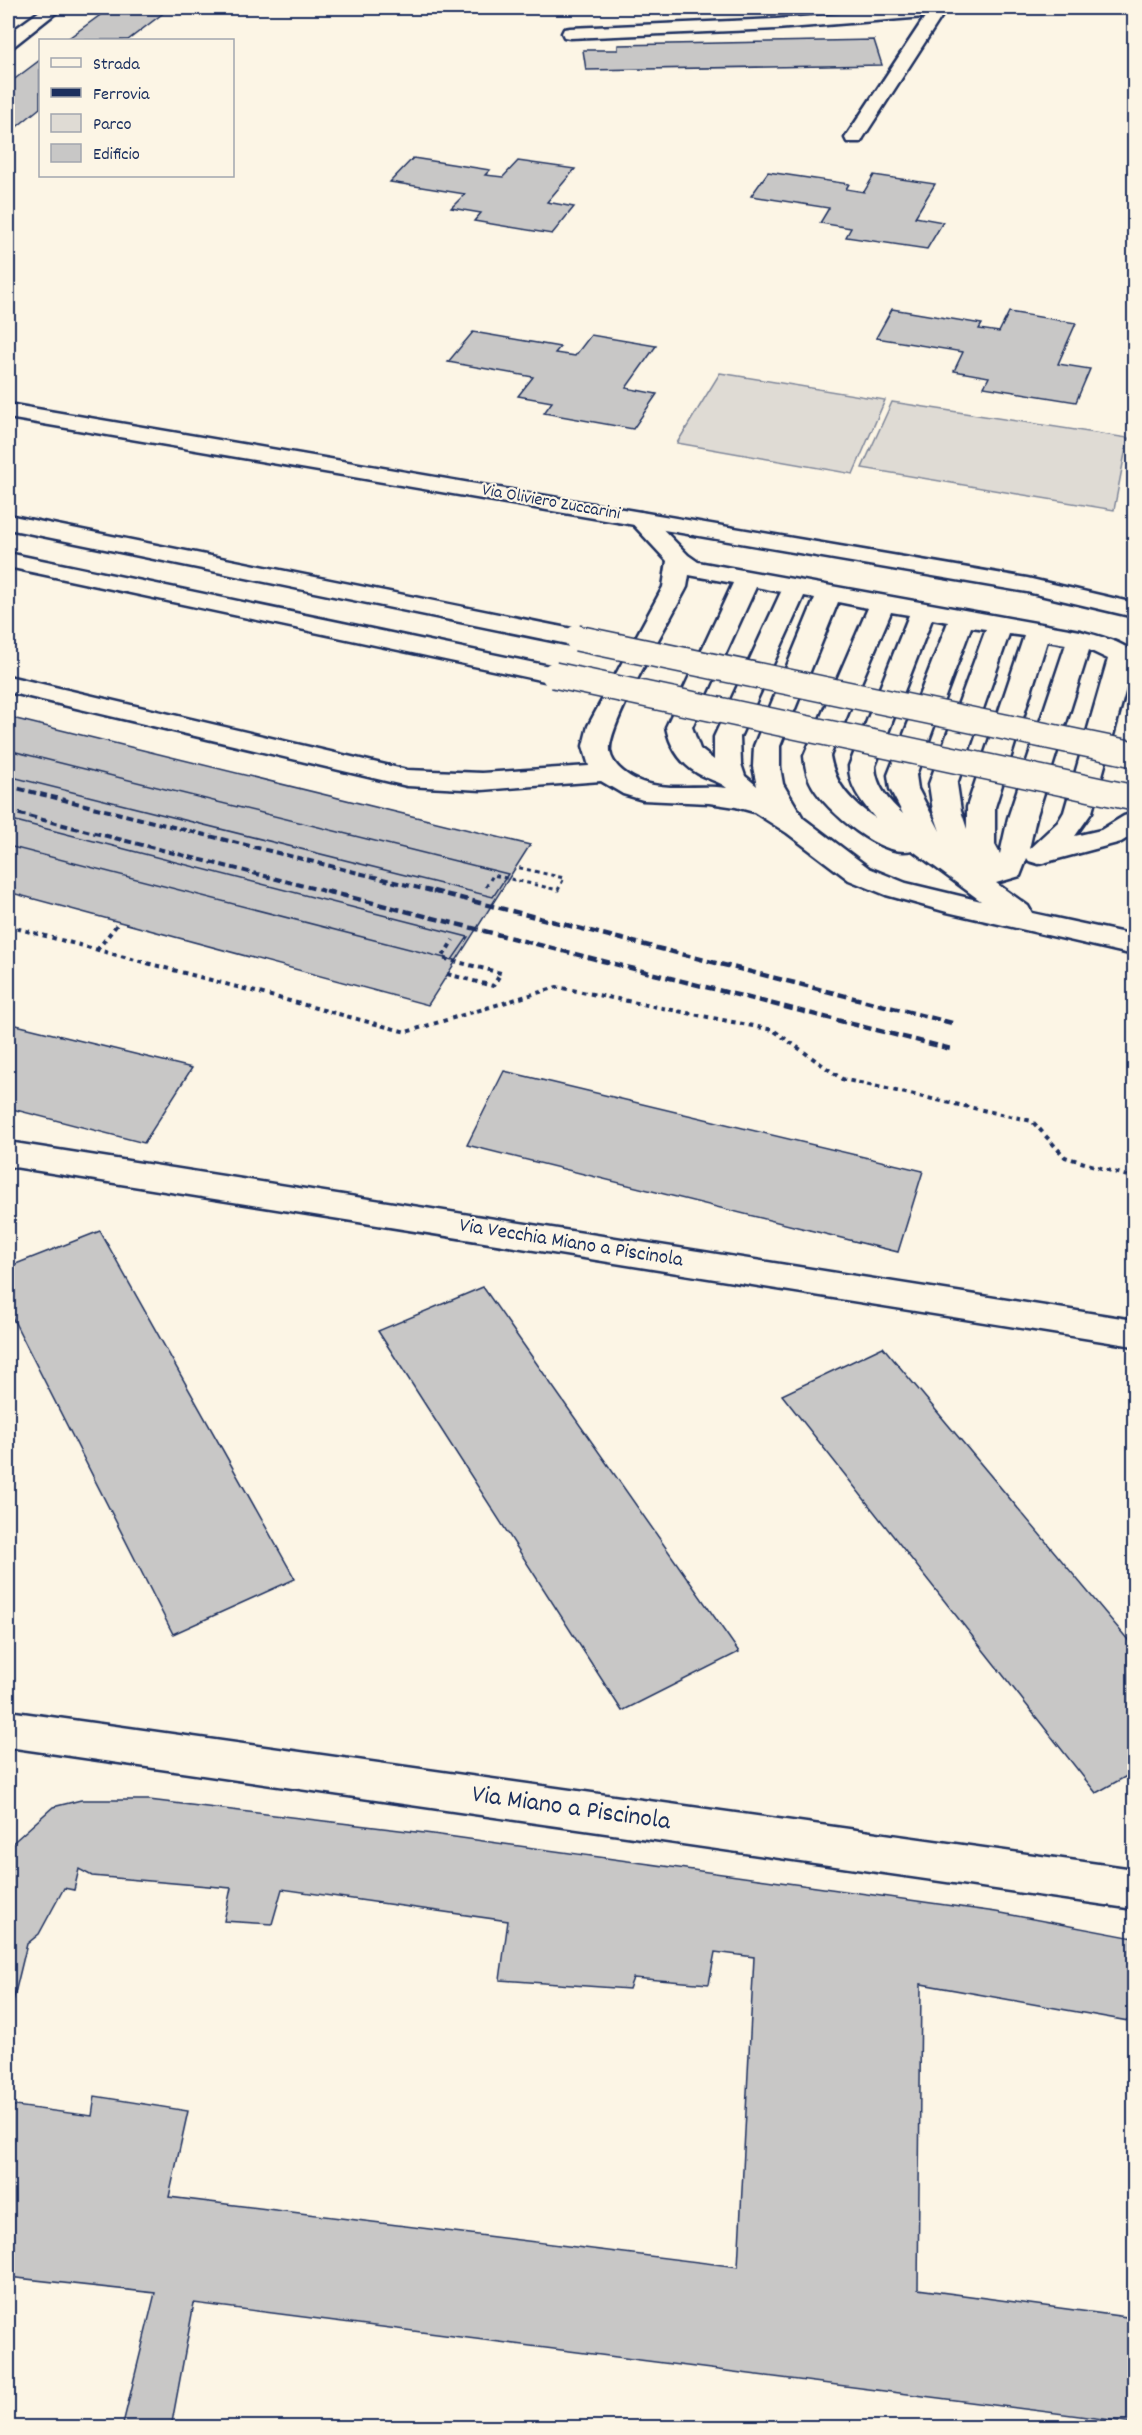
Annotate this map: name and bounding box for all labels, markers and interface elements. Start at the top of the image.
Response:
legend [39,39,234,177]
text: Strada [93,53,140,78]
text: Ferrovia [93,83,150,108]
text: Parco [93,113,132,138]
text: Edificio [93,143,140,168]
street label: Via Oliviero Zuccarini [480,479,622,527]
street label: Via Vecchia Miano a Piscinola [457,1212,686,1277]
street label: Via Miano a Piscinola [469,1777,673,1841]

